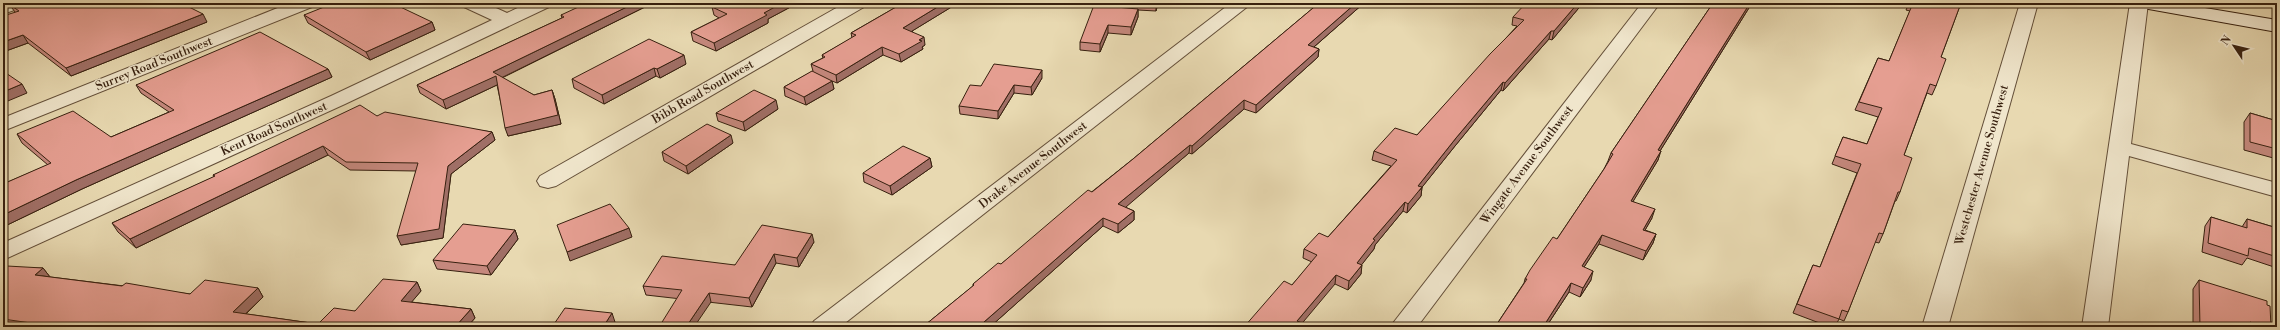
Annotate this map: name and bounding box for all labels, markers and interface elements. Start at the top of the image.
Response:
north arrow [2214,26,2254,66]
street label: Surrey Road Southwest [93,33,215,94]
text: N [2218,33,2235,48]
street label: Bibb Road Southwest [649,56,757,128]
street label: Westchester Avenue Southwest [1952,82,2012,248]
street label: Kent Road Southwest [219,99,330,159]
street label: Wingate Avenue Southwest [1477,102,1577,228]
street label: Drake Avenue Southwest [976,118,1091,212]

